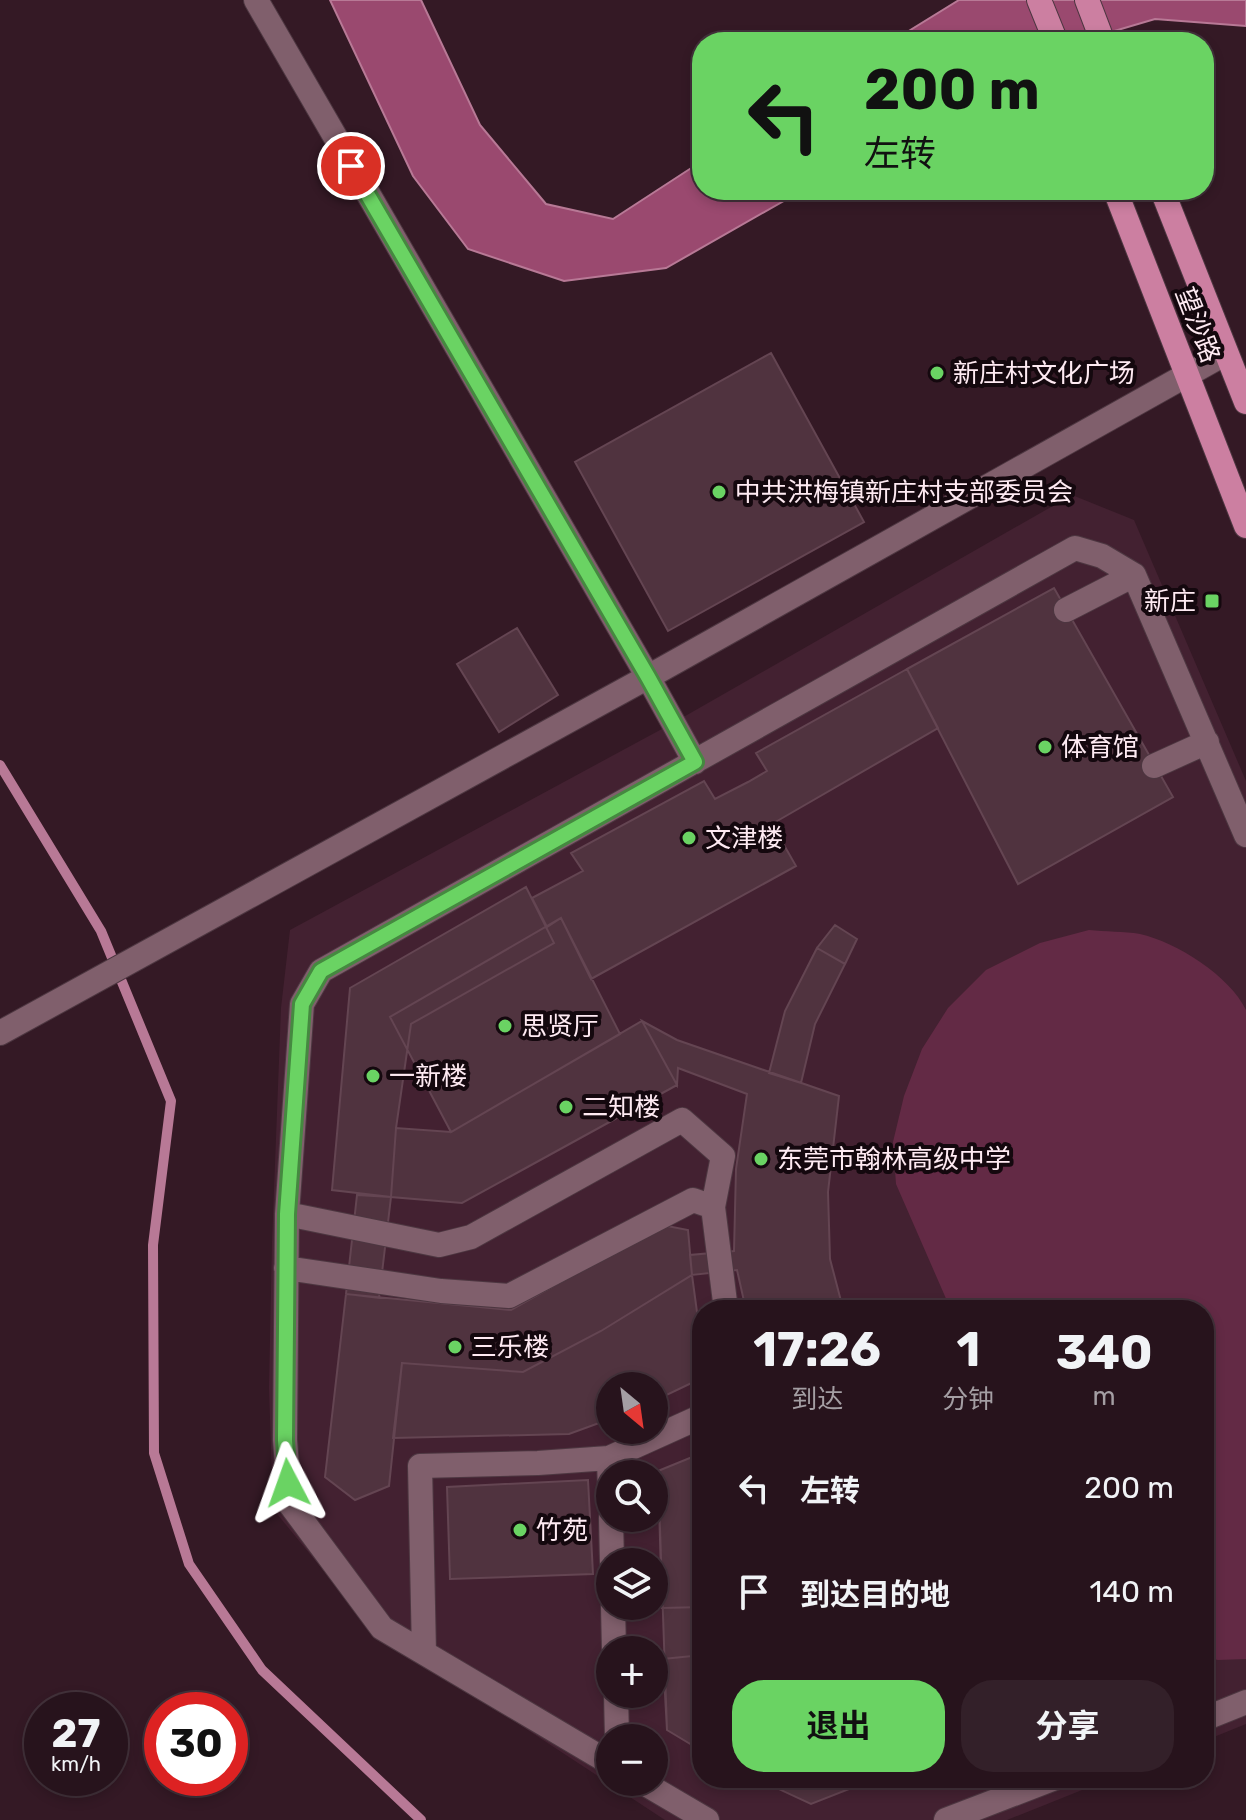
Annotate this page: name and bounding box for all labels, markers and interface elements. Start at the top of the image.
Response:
text: 200 m [864,57,1040,123]
icon: left [732,64,836,168]
pin [317,132,385,200]
text: 左转 [864,132,936,175]
icon: arrive [329,144,373,188]
street label: 望沙路 [1169,283,1226,367]
place label: 新庄村文化广场 [953,358,1135,389]
marker: 新庄村文化广场 [928,364,946,382]
place label: 中共洪梅镇新庄村支部委员会 [735,477,1073,508]
marker: 中共洪梅镇新庄村支部委员会 [710,483,728,501]
place label: 新庄 [1144,586,1196,617]
marker: 新庄 [1203,592,1221,610]
place label: 体育馆 [1061,732,1139,763]
marker: 体育馆 [1036,738,1054,756]
place label: 文津楼 [705,823,783,854]
marker: 文津楼 [680,829,698,847]
place label: 思贤厅 [521,1011,599,1042]
marker: 思贤厅 [496,1017,514,1035]
place label: 一新楼 [389,1061,467,1092]
marker: 一新楼 [364,1067,382,1085]
place label: 二知楼 [582,1092,660,1123]
marker: 二知楼 [557,1098,575,1116]
place label: 东莞市翰林高级中学 [777,1144,1011,1175]
marker: 东莞市翰林高级中学 [752,1150,770,1168]
text: 17:26 [753,1321,881,1378]
text: 1 [956,1321,980,1378]
text: 340 [1056,1324,1153,1381]
place label: 三乐楼 [471,1332,549,1363]
marker: 三乐楼 [446,1338,464,1356]
north arrow [596,1372,668,1444]
map controls [596,1372,668,1796]
text: m [1093,1381,1116,1412]
text: 到达 [791,1384,843,1415]
text: 分钟 [942,1384,994,1415]
position arrow [246,1441,330,1525]
button: search [596,1460,668,1532]
icon: left [732,1466,776,1510]
text: 200 m [1084,1470,1174,1506]
text: 左转 [800,1473,860,1509]
place label: 竹苑 [536,1515,588,1546]
marker: 竹苑 [511,1521,529,1539]
button: layers [596,1548,668,1620]
icon: arrive [732,1570,776,1614]
text: 140 m [1089,1574,1174,1610]
text: 到达目的地 [800,1577,950,1613]
button: + [596,1636,668,1708]
button: 退出 [732,1680,945,1772]
button: 分享 [961,1680,1174,1772]
speed limit sign: 30 [144,1692,248,1796]
text: 27 [52,1710,100,1757]
button: − [596,1724,668,1796]
text: km/h [51,1752,101,1776]

